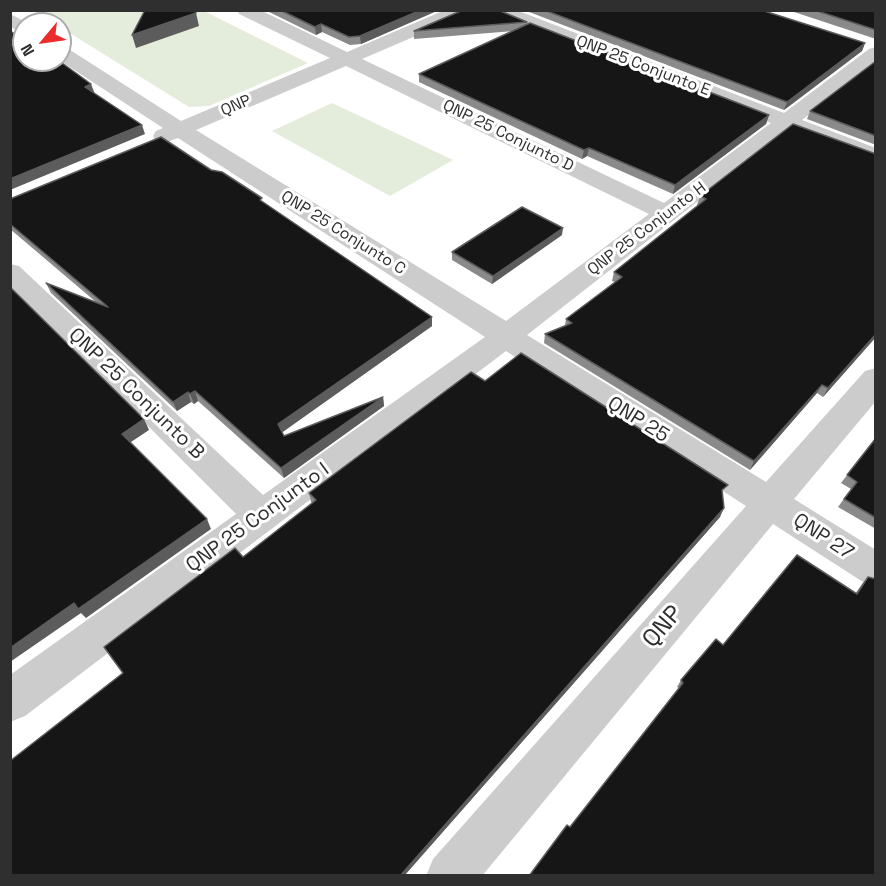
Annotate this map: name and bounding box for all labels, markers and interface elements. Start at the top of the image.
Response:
north arrow [12,12,72,72]
street label: QNP 25 Conjunto E [573,32,713,100]
text: N [16,40,39,60]
street label: QNP [218,91,254,121]
street label: QNP 25 Conjunto D [439,96,577,176]
street label: QNP 25 Conjunto H [584,178,710,280]
street label: QNP 25 Conjunto C [277,187,409,279]
street label: QNP 25 Conjunto B [63,323,209,465]
street label: QNP 25 [603,392,673,448]
street label: QNP 25 Conjunto I [182,458,334,578]
street label: QNP 27 [788,509,858,565]
street label: QNP [637,600,689,654]

